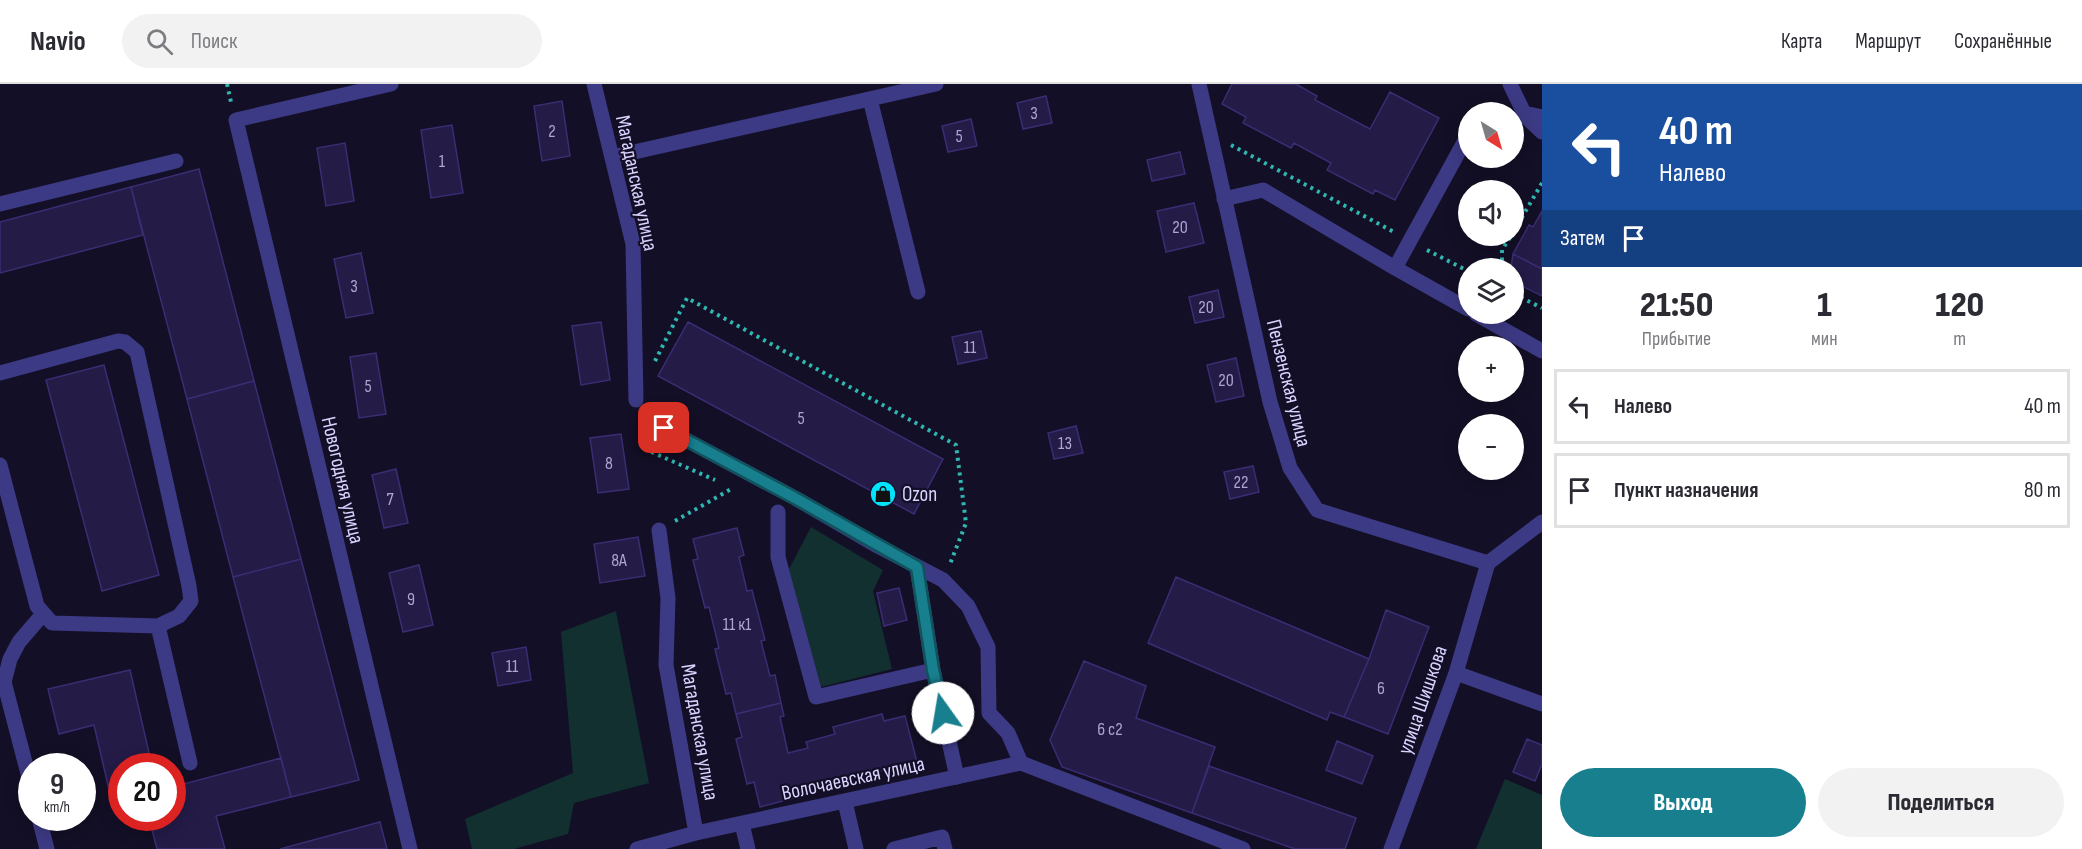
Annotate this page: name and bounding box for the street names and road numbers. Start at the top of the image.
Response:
street label: Магаданская улица [610,113,663,253]
street label: Пензенская улица [1261,317,1316,449]
street label: Новогодняя улица [316,414,369,546]
street label: улица Шишкова [1392,643,1453,758]
street label: Магаданская улица [675,662,724,802]
street label: Волочаевская улица [779,751,927,806]

